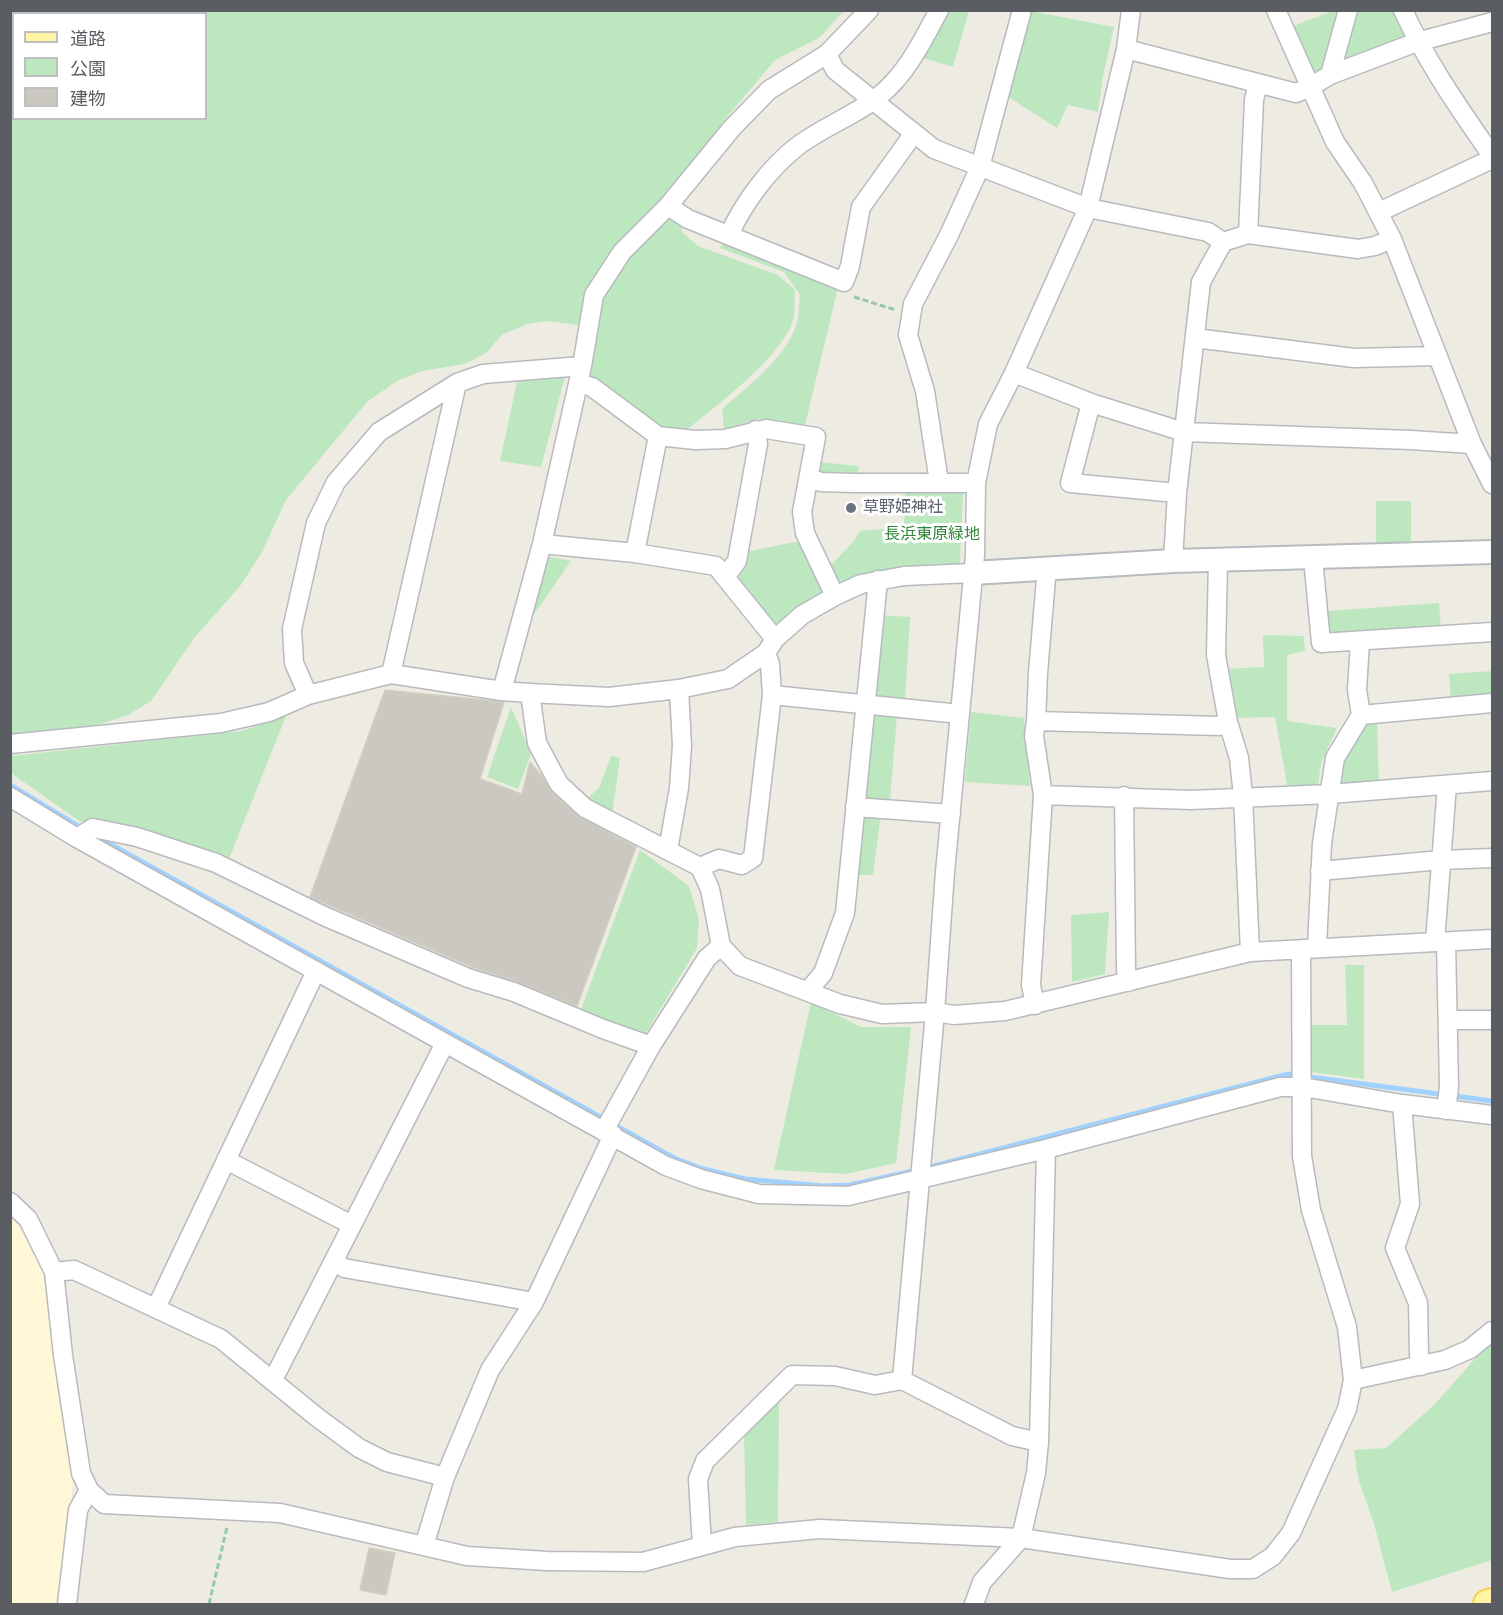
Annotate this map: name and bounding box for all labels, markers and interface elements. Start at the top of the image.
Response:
legend [12,12,207,120]
text: 道路 [70,27,106,51]
text: 公園 [70,57,106,81]
text: 建物 [70,87,106,111]
place label: 草野姫神社 [863,498,943,518]
marker: 草野姫神社 [844,501,858,515]
park label: 長浜東原緑地 [884,525,980,545]

